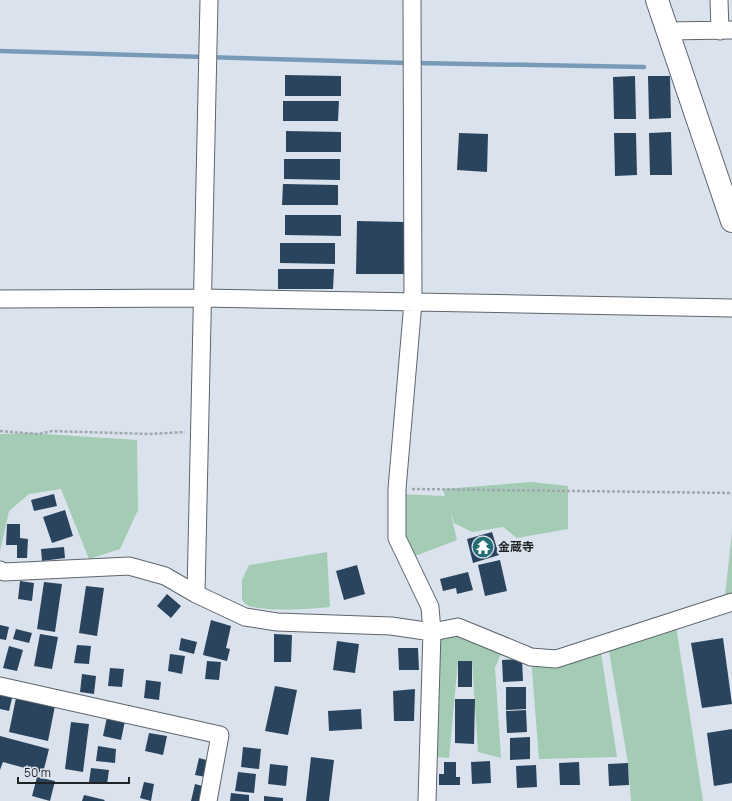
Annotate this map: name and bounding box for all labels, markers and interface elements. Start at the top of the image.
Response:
temple icon: 金蔵寺 [470,534,496,560]
place label: 金蔵寺 [498,538,534,555]
scale bar [18,759,129,785]
text: 50 m [24,764,51,781]

